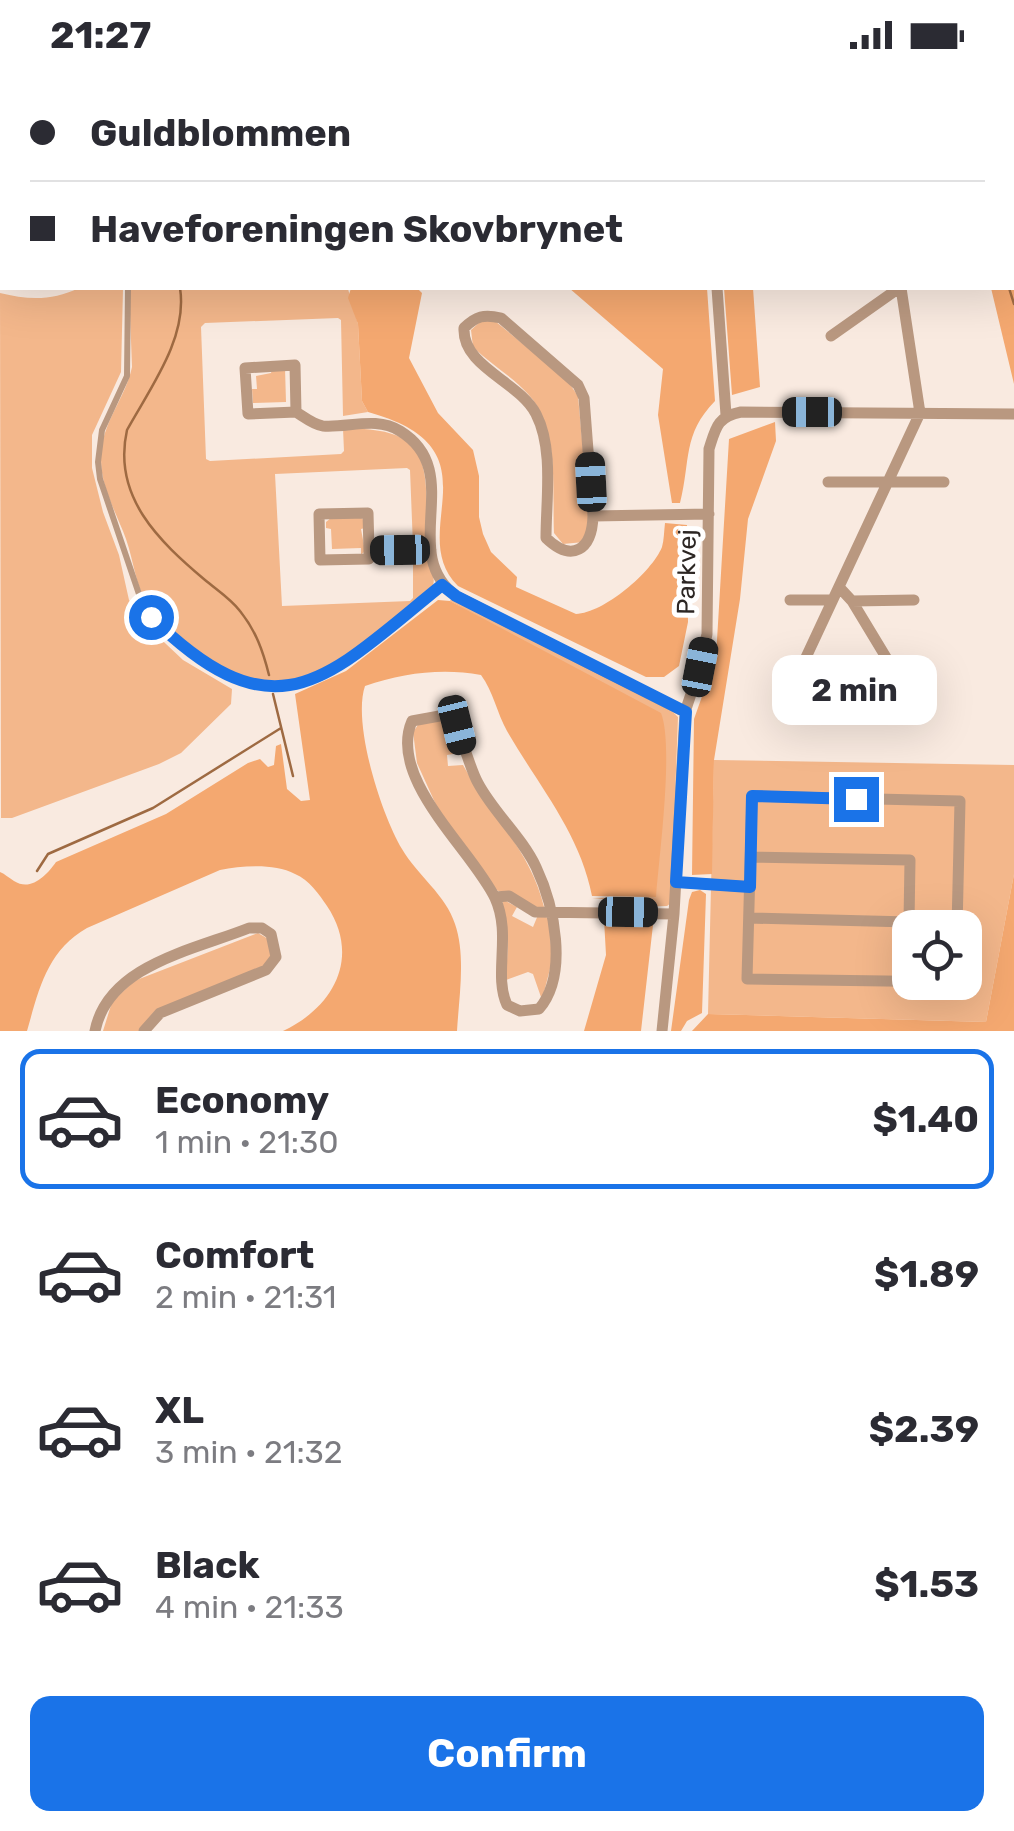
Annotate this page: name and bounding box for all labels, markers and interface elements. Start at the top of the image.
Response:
text: 21:27 [50,12,151,58]
text: Guldblommen [90,110,351,156]
text: Haveforeningen Skovbrynet [90,206,623,252]
car [782,397,842,427]
car [574,451,608,513]
street label: Parkvej [671,529,702,615]
car [370,534,430,566]
route start [129,595,174,640]
car [680,635,720,699]
callout: 2 min [774,654,938,724]
text: 2 min [811,671,898,709]
car [435,692,479,758]
route end [834,777,879,822]
car [598,896,658,928]
map controls [892,910,982,1000]
button: locate [892,910,982,1000]
icon: car [35,1074,125,1164]
text: Economy [155,1077,329,1123]
text: $1.40 [872,1096,979,1142]
text: 1 min · 21:30 [155,1123,339,1161]
icon: car [35,1229,125,1319]
text: Comfort [155,1232,314,1278]
text: $1.89 [874,1251,979,1297]
text: 2 min · 21:31 [155,1278,336,1316]
icon: car [35,1384,125,1474]
text: XL [155,1387,204,1433]
text: $2.39 [869,1406,979,1452]
text: 3 min · 21:32 [155,1433,343,1471]
icon: car [35,1539,125,1629]
text: Black [155,1542,260,1588]
text: $1.53 [874,1561,979,1607]
text: 4 min · 21:33 [155,1588,344,1626]
button: Confirm [30,1696,984,1811]

